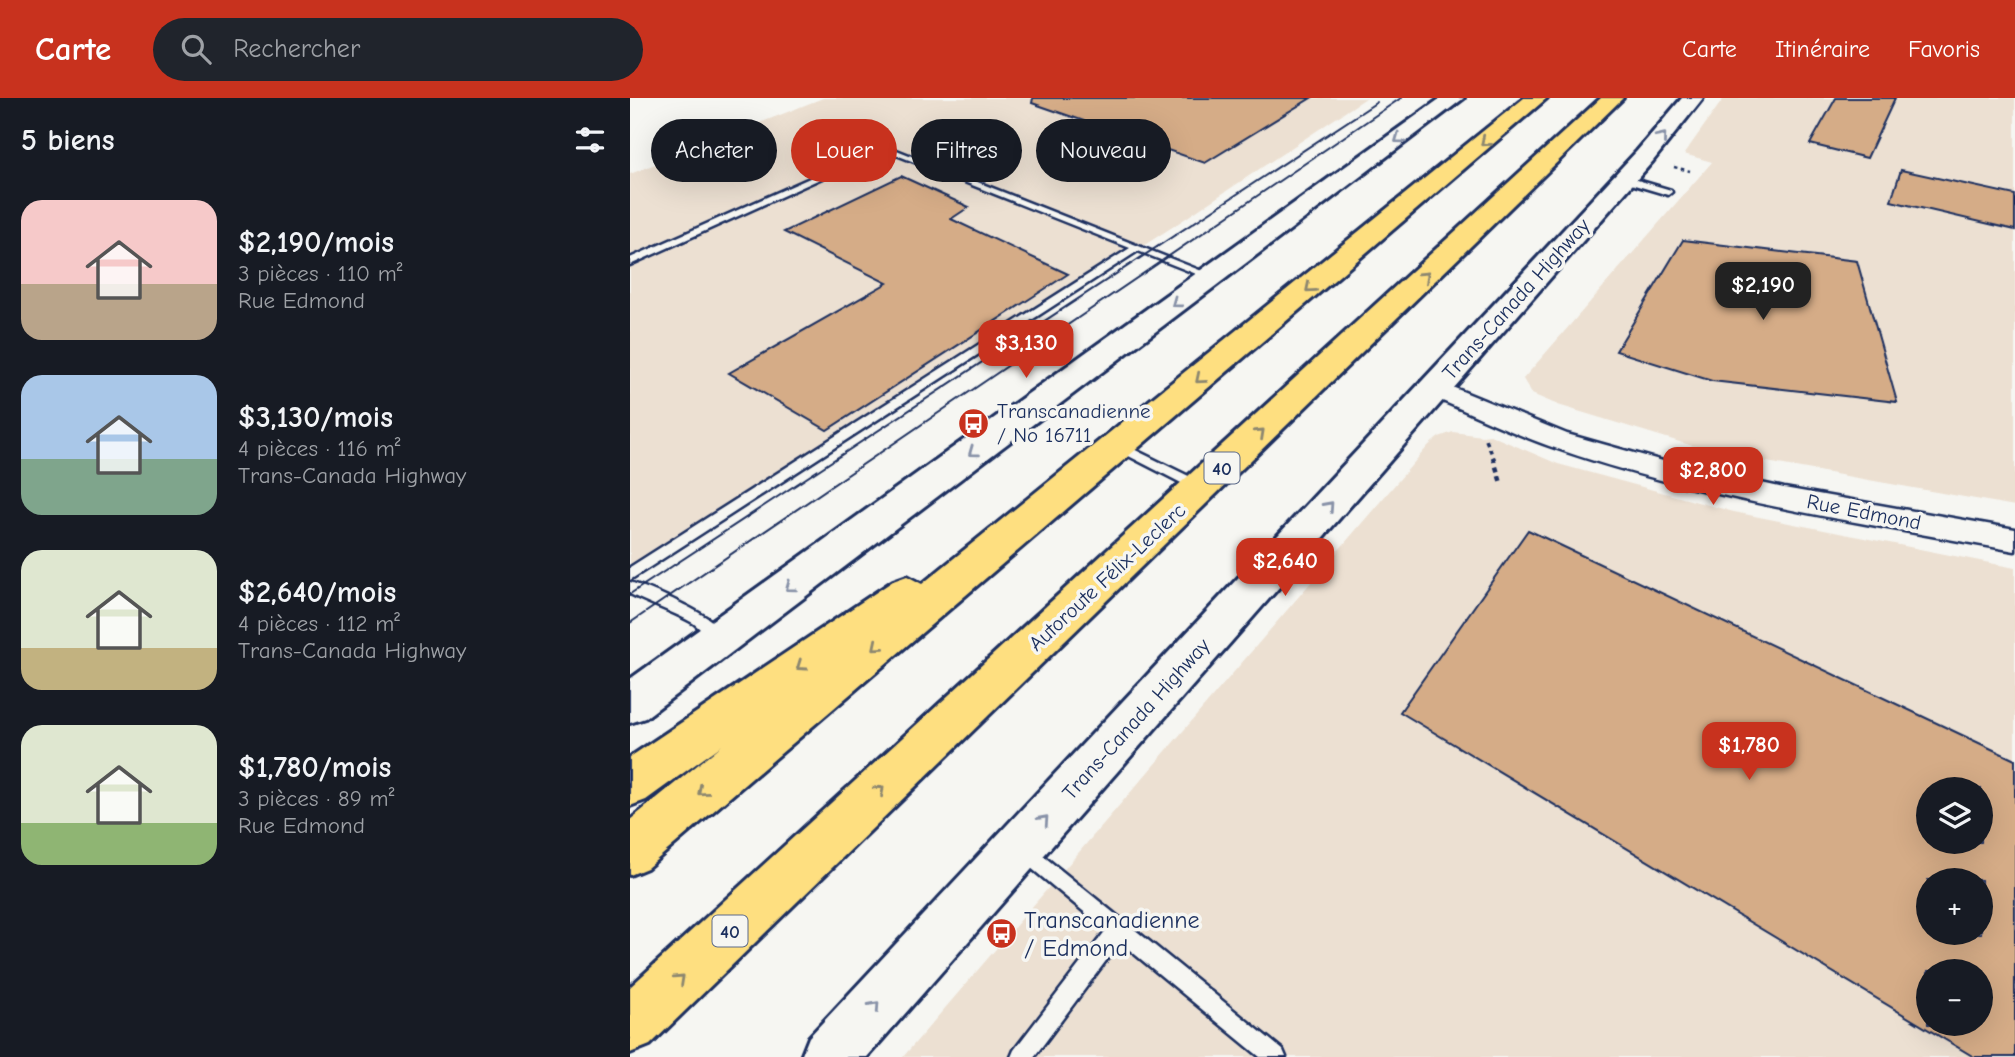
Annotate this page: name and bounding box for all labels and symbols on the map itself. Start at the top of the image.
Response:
one-way arrow [1394,130,1407,143]
one-way arrow [1654,132,1666,145]
one-way arrow [1480,134,1493,146]
street label: Trans-Canada Highway [1437,213,1595,384]
pin: $2,190 [1706,262,1820,322]
one-way arrow [1417,272,1430,285]
one-way arrow [1305,279,1317,292]
one-way arrow [1171,294,1184,307]
pin: $3,130 [969,320,1083,380]
one-way arrow [1195,371,1208,383]
place label: Transcanadienne / No 16711 [997,399,1151,447]
bus stop icon: Transcanadienne / No 16711 [957,406,991,440]
one-way arrow [1252,428,1265,441]
one-way arrow [968,443,981,456]
pin: $2,800 [1656,448,1770,507]
road number: 40 [1204,452,1240,484]
street label: Rue Edmond [1805,489,1923,535]
street label: Autoroute Félix-Leclerc [1024,498,1190,656]
one-way arrow [1321,501,1333,514]
pin: $2,640 [1228,538,1342,598]
one-way arrow [785,578,798,591]
street label: Trans-Canada Highway [1057,633,1215,804]
one-way arrow [873,638,886,650]
one-way arrow [795,658,808,671]
pin: $1,780 [1692,722,1806,782]
one-way arrow [698,783,711,795]
one-way arrow [872,786,885,798]
one-way arrow [1036,815,1049,828]
place label: Transcanadienne / Edmond [1024,906,1200,962]
road number: 40 [712,916,748,946]
bus stop icon: Transcanadienne / Edmond [984,917,1018,951]
one-way arrow [672,974,685,987]
one-way arrow [867,1002,880,1015]

